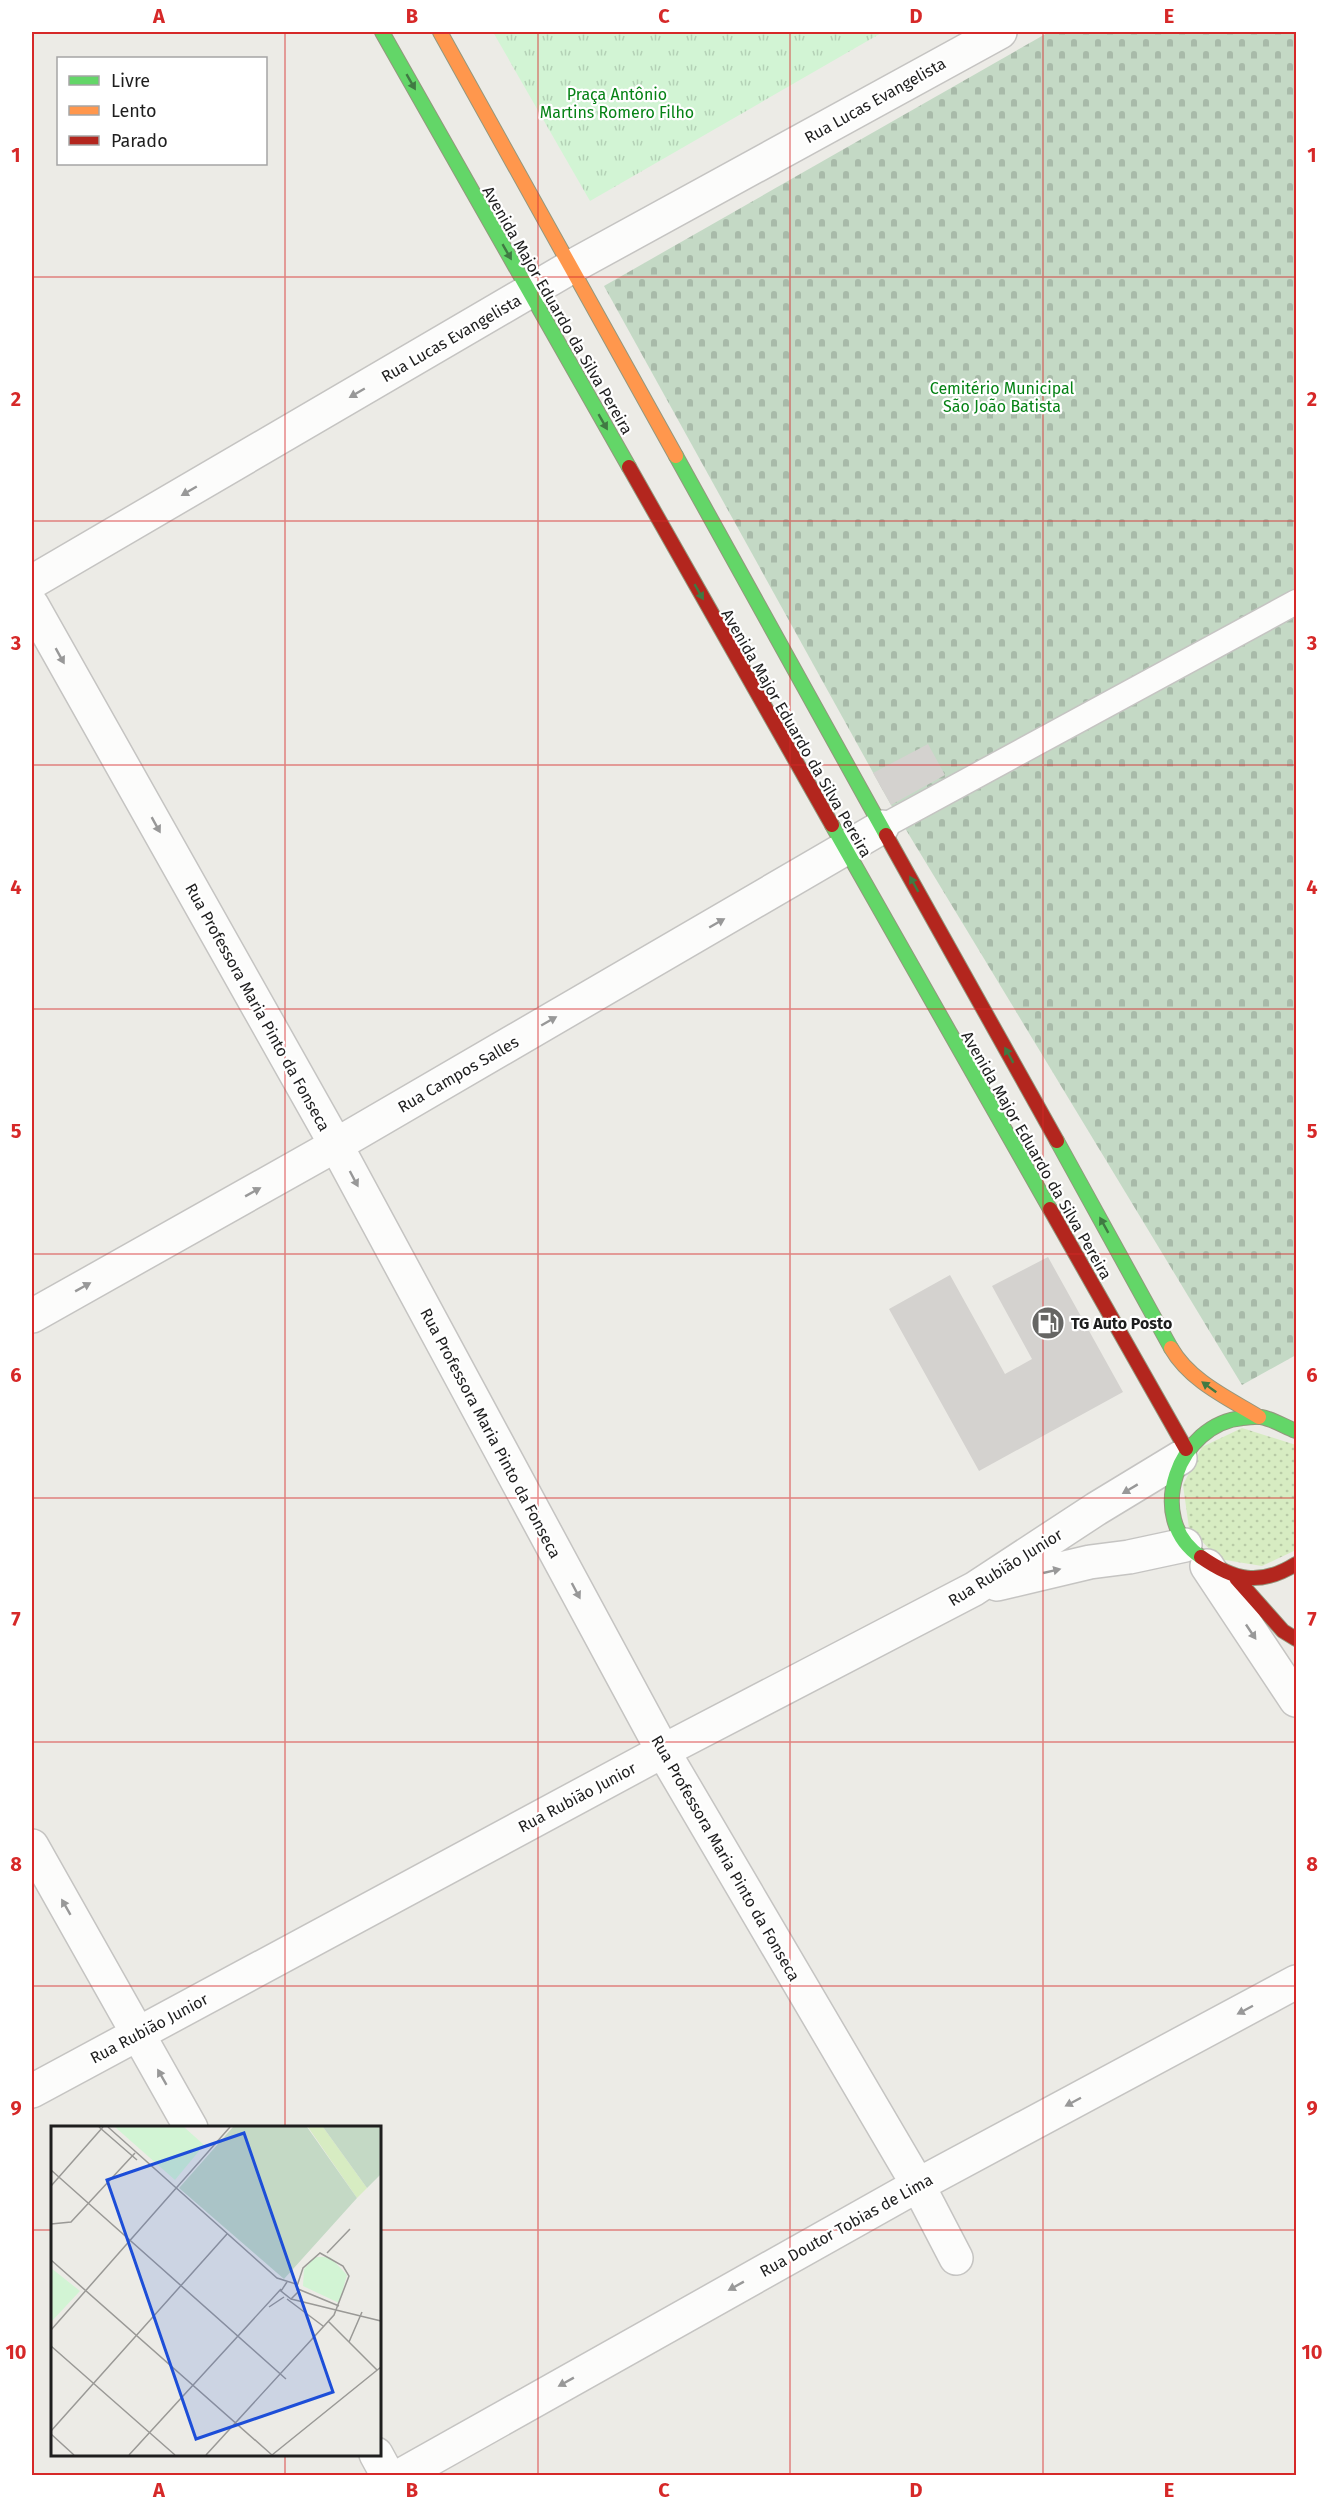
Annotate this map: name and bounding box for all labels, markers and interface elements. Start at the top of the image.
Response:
text: A [152,4,166,28]
text: B [406,4,418,28]
text: C [658,4,670,28]
text: D [909,4,923,28]
text: E [1164,4,1174,28]
street label: Rua Lucas Evangelista [801,54,949,147]
legend [57,57,267,165]
text: Livre [111,70,150,92]
one-way arrow [405,74,415,91]
park label: Praça Antônio Martins Romero Filho [540,85,694,122]
text: Lento [111,100,157,122]
text: Parado [111,130,168,152]
text: 1 [11,143,21,167]
text: 1 [1307,143,1317,167]
street label: Avenida Major Eduardo da Silva Pereira [478,183,637,438]
one-way arrow [501,244,512,260]
street label: Rua Lucas Evangelista [378,291,525,386]
park label: Cemitério Municipal São João Batista [930,379,1075,416]
text: 2 [11,387,21,411]
text: 2 [1307,387,1317,411]
one-way arrow [349,388,366,398]
one-way arrow [597,414,608,430]
one-way arrow [180,486,197,496]
one-way arrow [693,583,703,600]
street label: Avenida Major Eduardo da Silva Pereira [717,606,876,861]
text: 3 [10,631,21,655]
text: 3 [1306,631,1317,655]
one-way arrow [55,647,65,664]
one-way arrow [151,817,161,834]
text: 4 [10,875,22,899]
text: 4 [1306,875,1318,899]
one-way arrow [909,876,919,893]
street label: Rua Professora Maria Pinto da Fonseca [181,880,334,1135]
one-way arrow [709,918,726,928]
one-way arrow [541,1016,558,1026]
street label: Avenida Major Eduardo da Silva Pereira [957,1028,1116,1283]
street label: Rua Campos Salles [394,1032,522,1117]
one-way arrow [1004,1046,1014,1063]
text: 5 [11,1119,22,1143]
text: 5 [1307,1119,1318,1143]
one-way arrow [349,1170,359,1187]
one-way arrow [244,1187,261,1197]
one-way arrow [1098,1217,1109,1233]
one-way arrow [74,1282,91,1292]
street label: Rua Professora Maria Pinto da Fonseca [416,1305,565,1562]
fuel station icon: TG Auto Posto [1030,1305,1066,1341]
place label: TG Auto Posto [1071,1314,1172,1333]
text: 6 [10,1363,22,1387]
text: 6 [1306,1363,1318,1387]
one-way arrow [1202,1381,1218,1393]
one-way arrow [1122,1483,1138,1494]
street label: Rua Rubião Junior [945,1524,1066,1610]
one-way arrow [1043,1565,1061,1575]
one-way arrow [571,1582,581,1599]
text: 7 [11,1607,21,1631]
text: 7 [1307,1607,1317,1631]
one-way arrow [1245,1624,1256,1640]
street label: Rua Professora Maria Pinto da Fonseca [647,1732,804,1984]
street label: Rua Rubião Junior [515,1758,640,1837]
text: 8 [10,1852,22,1876]
text: 8 [1306,1852,1318,1876]
one-way arrow [61,1898,71,1915]
street label: Rua Rubião Junior [87,1989,212,2068]
one-way arrow [1236,2005,1253,2015]
one-way arrow [157,2068,167,2085]
text: 9 [10,2096,22,2120]
text: 9 [1306,2096,1318,2120]
one-way arrow [1064,2097,1081,2107]
inset map [51,2126,381,2456]
street label: Rua Doutor Tobias de Lima [757,2170,936,2281]
one-way arrow [728,2281,745,2291]
text: 10 [6,2340,26,2364]
text: 10 [1302,2340,1322,2364]
one-way arrow [558,2377,575,2387]
text: A [152,2478,166,2502]
text: B [406,2478,418,2502]
text: C [658,2478,670,2502]
text: D [909,2478,923,2502]
text: E [1164,2478,1174,2502]

